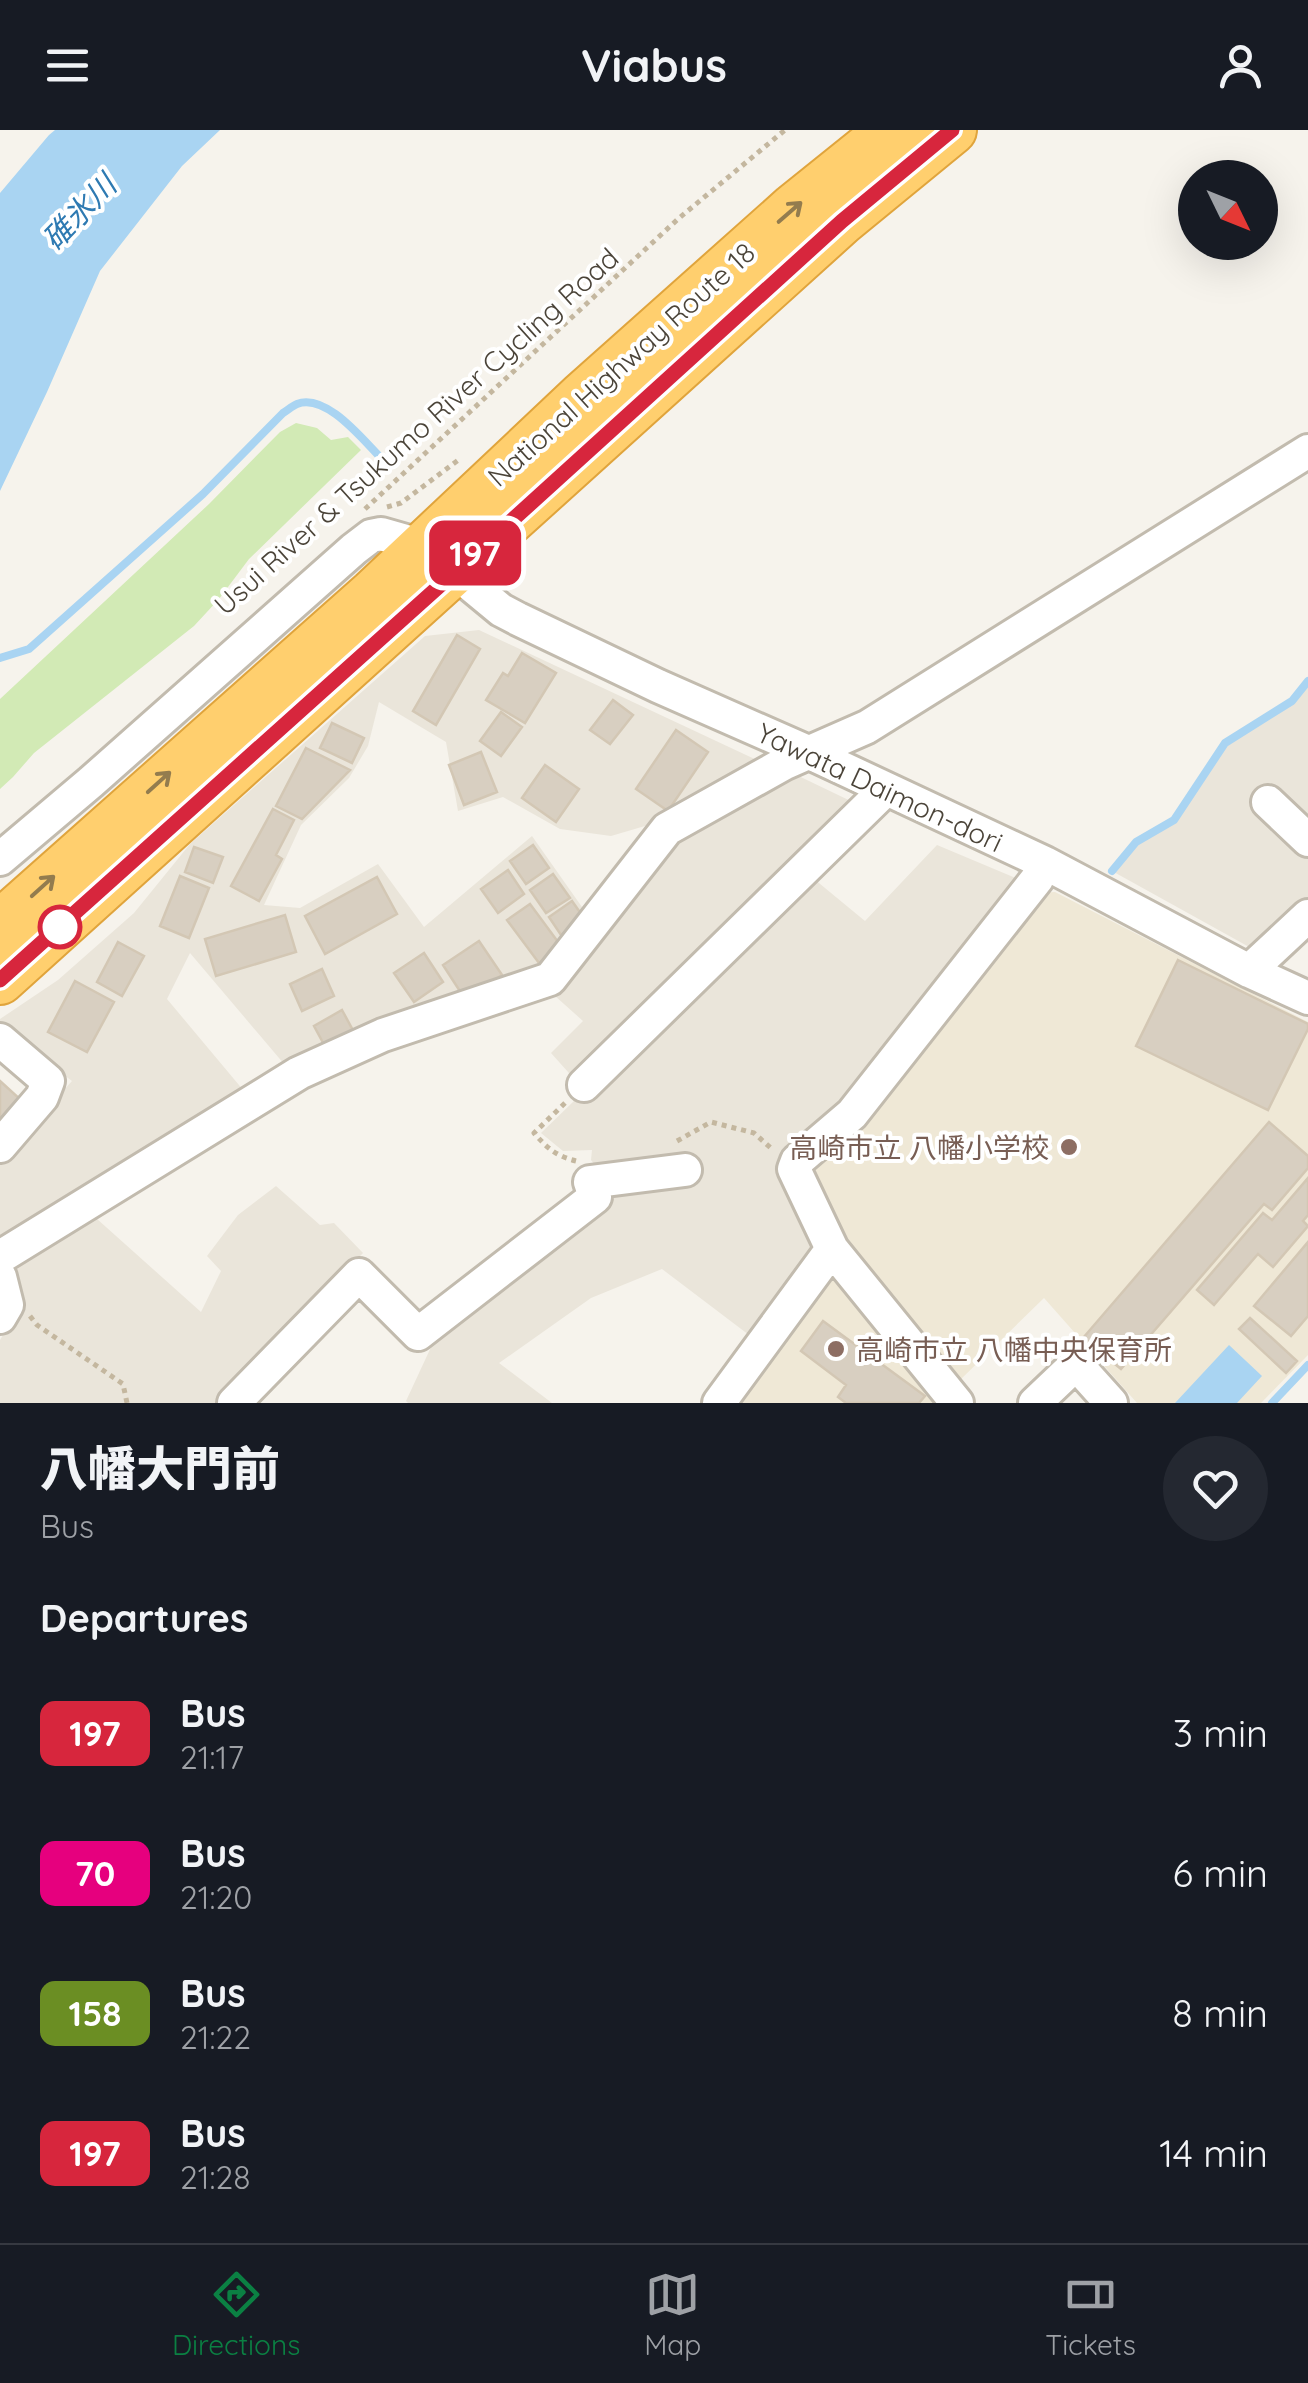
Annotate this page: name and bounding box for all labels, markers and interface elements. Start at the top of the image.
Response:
text: Viabus [581,37,727,93]
icon: menu [40,38,95,93]
icon: person [1213,38,1268,93]
north arrow [1178,160,1278,260]
map controls [1178,160,1278,260]
water label: 碓氷川 [34,164,126,258]
one-way arrow [776,202,802,224]
street label: National Highway Route 18 [480,235,762,493]
street label: Usui River & Tsukumo River Cycling Road [207,240,625,622]
line badge: 197 [418,520,532,586]
text: 197 [449,531,501,575]
street label: Yawata Daimon-dori [752,715,1008,859]
one-way arrow [146,771,171,794]
one-way arrow [30,875,55,898]
unlabelled marker [39,906,81,948]
place label: 高崎市立 八幡小学校 [789,1130,1049,1165]
marker: 高崎市立 八幡小学校 [1058,1136,1080,1158]
place label: 高崎市立 八幡中央保育所 [856,1332,1172,1367]
marker: 高崎市立 八幡中央保育所 [825,1338,847,1360]
button: heart [1163,1436,1268,1541]
text: 八幡大門前 [40,1438,280,1498]
text: Bus [40,1506,94,1546]
text: Departures [40,1594,248,1642]
text: Bus [180,1689,246,1737]
text: 3 min [1173,1709,1268,1757]
text: 197 [69,1711,121,1755]
text: 21:17 [180,1737,244,1777]
text: Bus [180,1829,246,1877]
text: 6 min [1172,1849,1268,1897]
text: 70 [75,1851,115,1895]
text: 21:20 [180,1877,252,1917]
text: Bus [180,1969,246,2017]
text: 8 min [1172,1989,1268,2037]
text: 158 [69,1991,121,2035]
text: 21:22 [180,2017,251,2057]
text: Bus [180,2109,246,2157]
text: 14 min [1159,2129,1268,2177]
text: 197 [69,2131,121,2175]
text: 21:28 [180,2157,251,2197]
tab: Directions [172,2267,300,2362]
tab: Map [644,2267,701,2362]
tab: Tickets [1045,2267,1136,2362]

